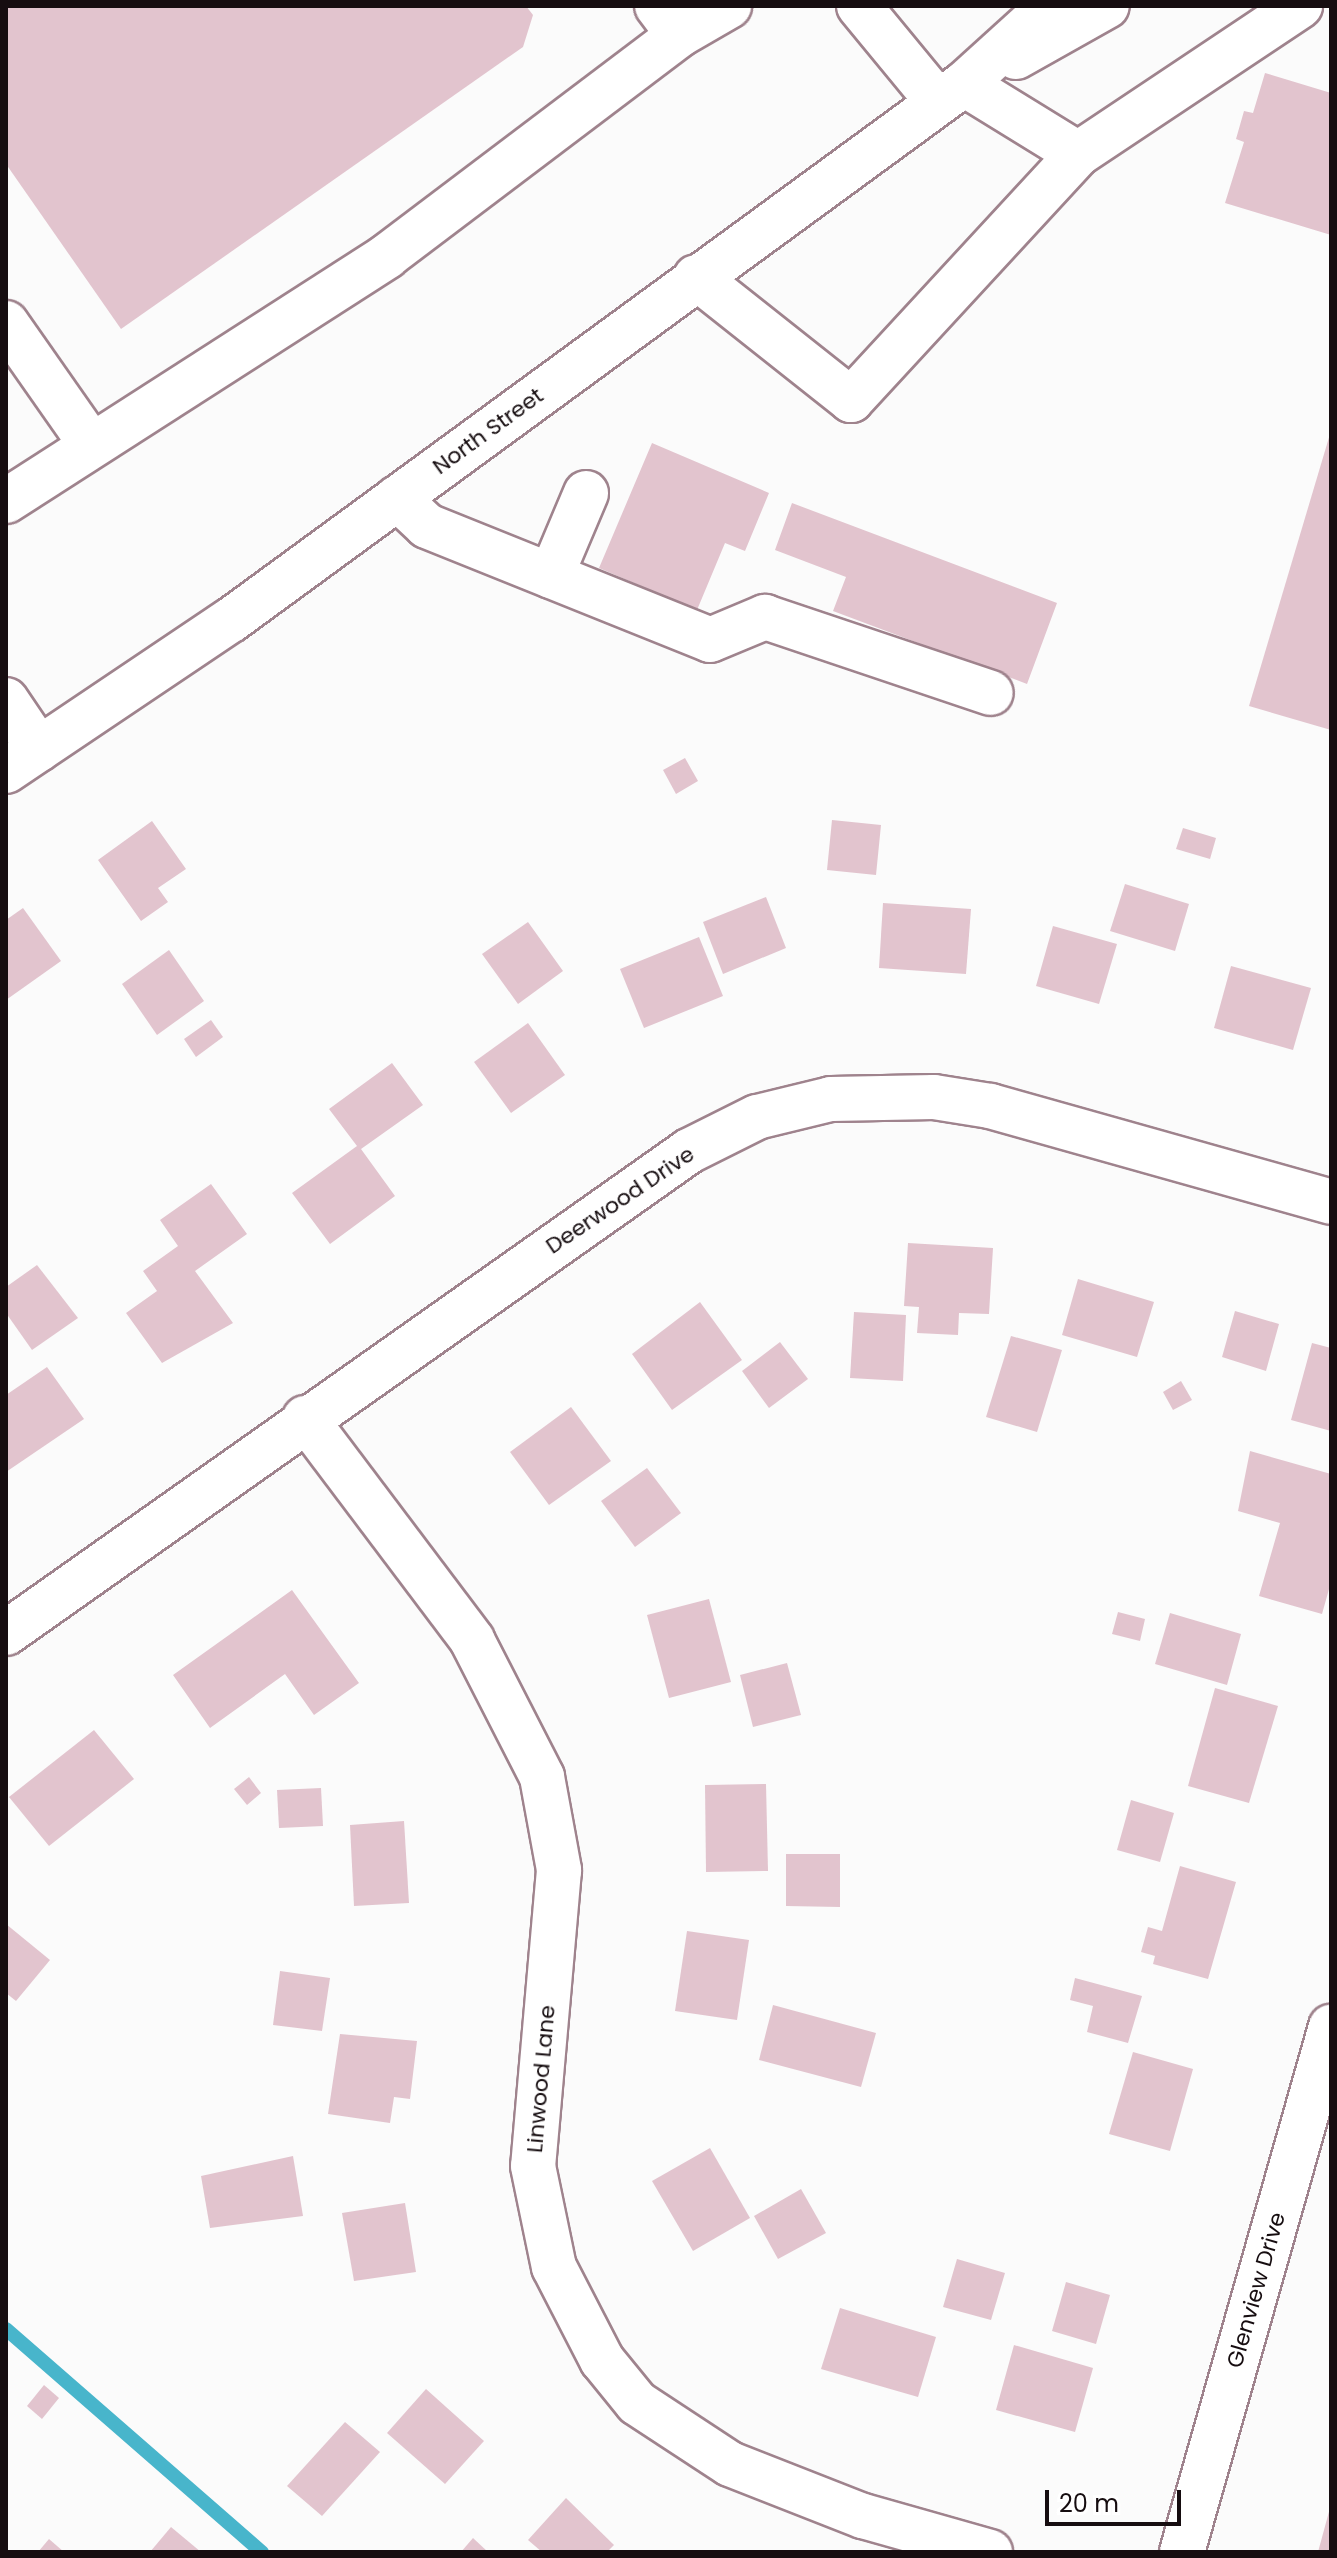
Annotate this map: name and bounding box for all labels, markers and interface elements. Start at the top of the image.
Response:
street label: North Street [428,382,548,480]
street label: Deerwood Drive [541,1141,699,1259]
street label: Linwood Lane [521,2004,561,2154]
street label: Glenview Drive [1221,2209,1291,2371]
scale bar [1049,2474,1185,2524]
text: 20 m [1059,2487,1119,2520]

